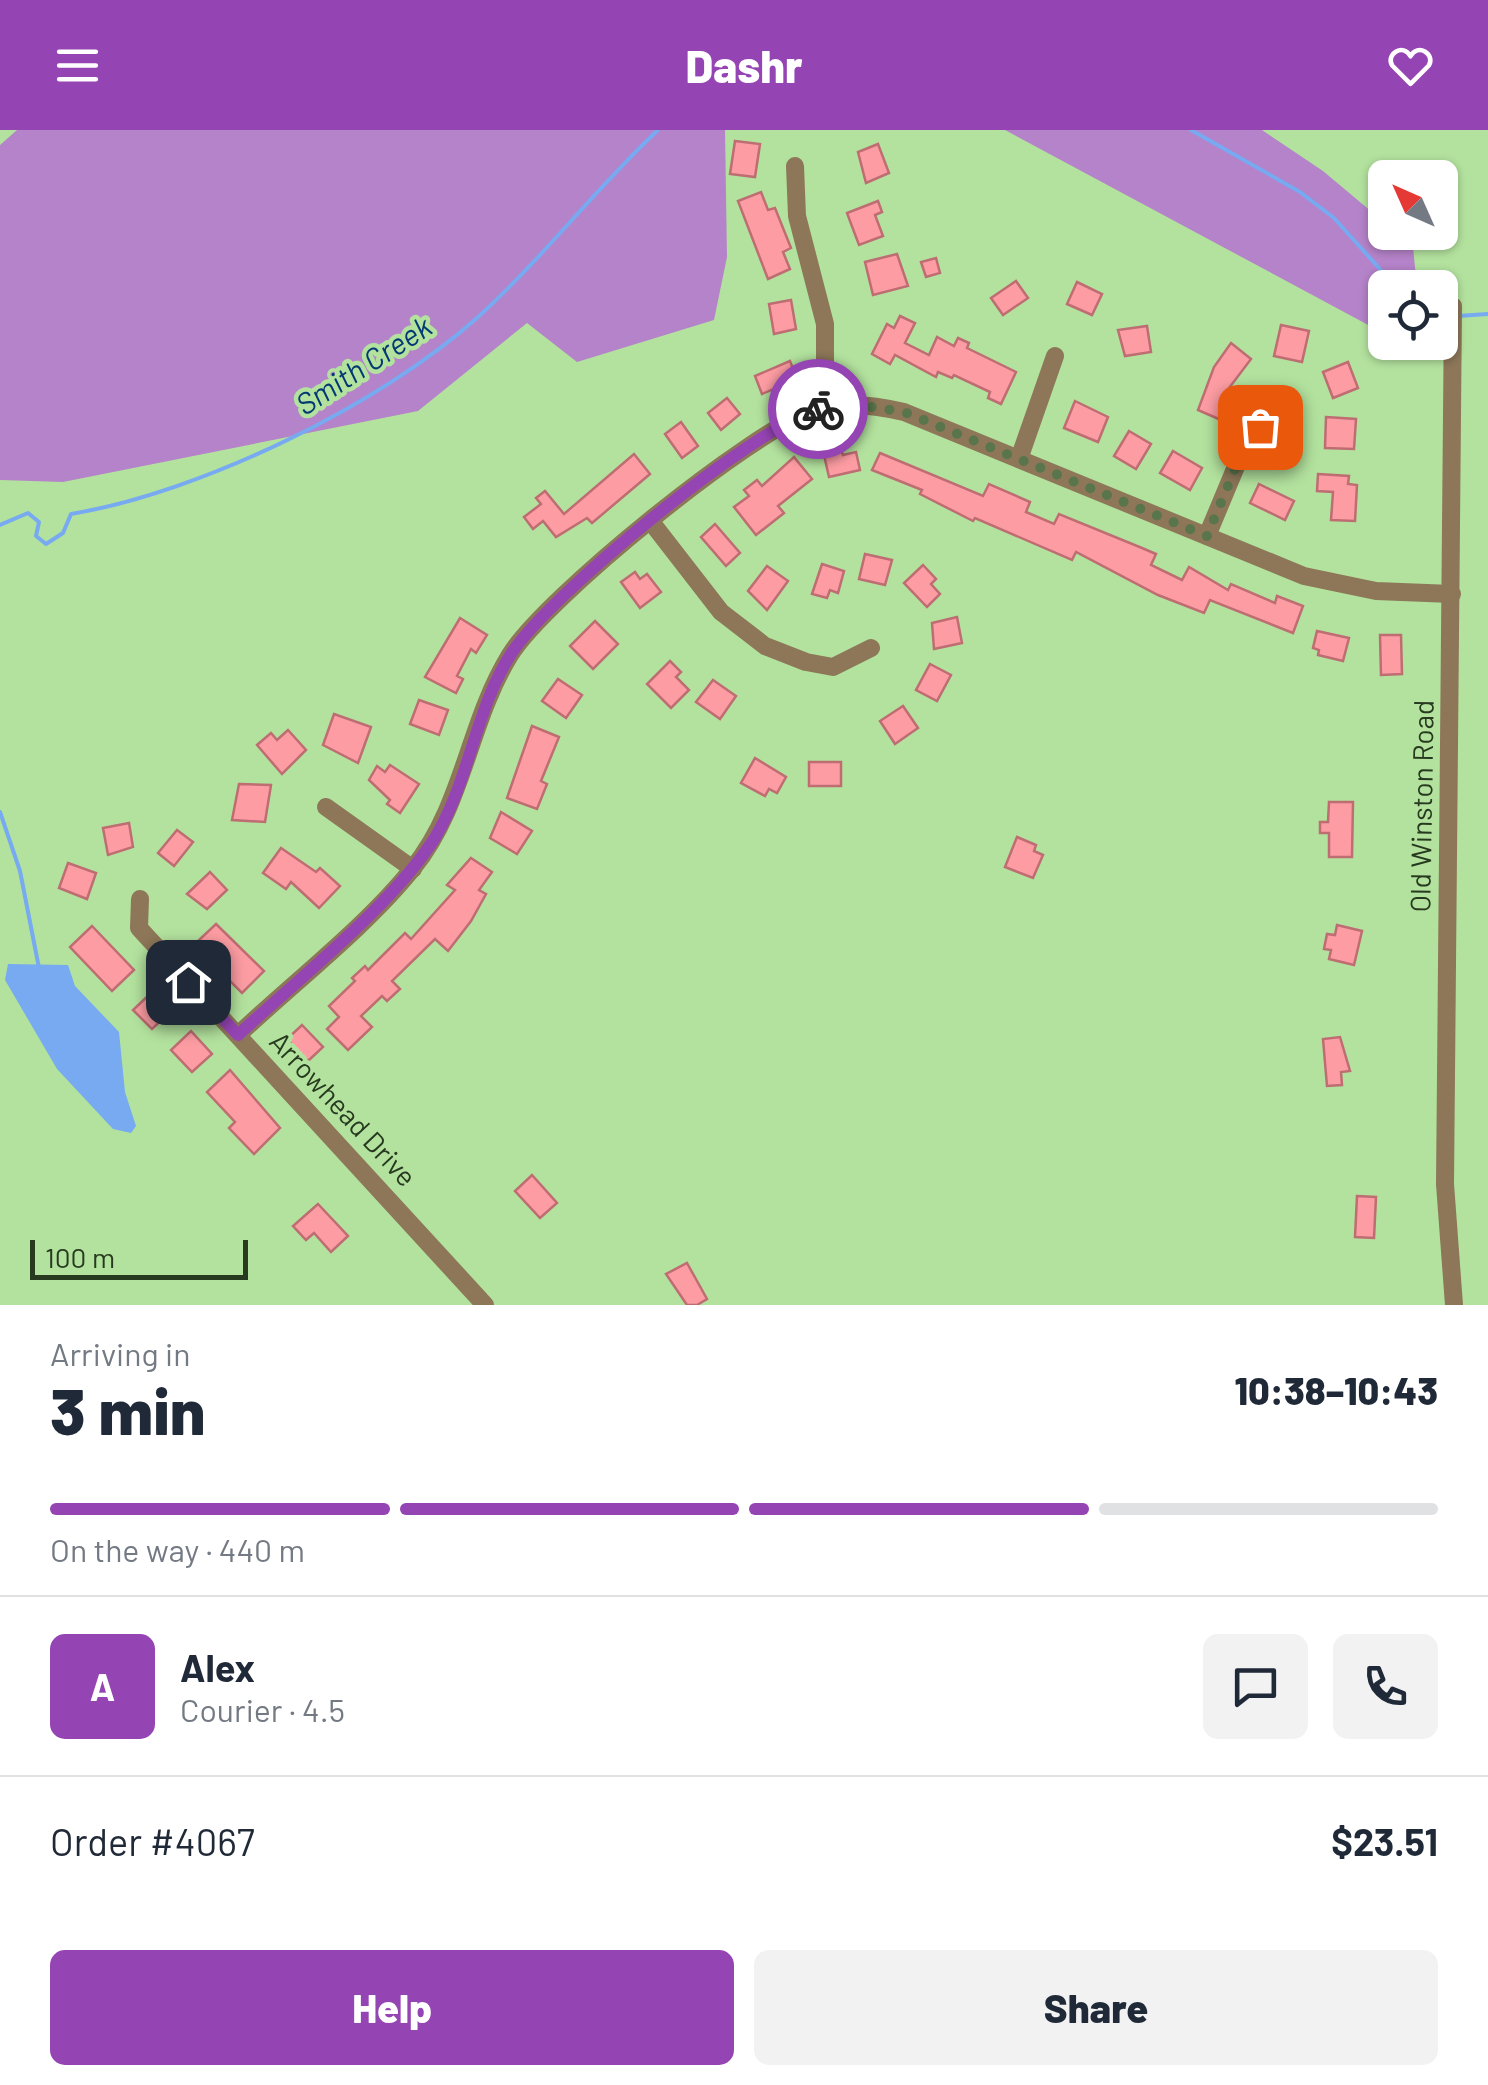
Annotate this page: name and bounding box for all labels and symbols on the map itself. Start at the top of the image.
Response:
north arrow [1368,160,1458,250]
water label: Smith Creek [288,307,438,421]
courier [768,359,868,459]
pin [1218,385,1303,470]
street label: Old Winston Road [1402,699,1440,913]
pin [146,940,231,1025]
street label: Arrowhead Drive [263,1024,424,1193]
scale bar [30,1235,248,1280]

